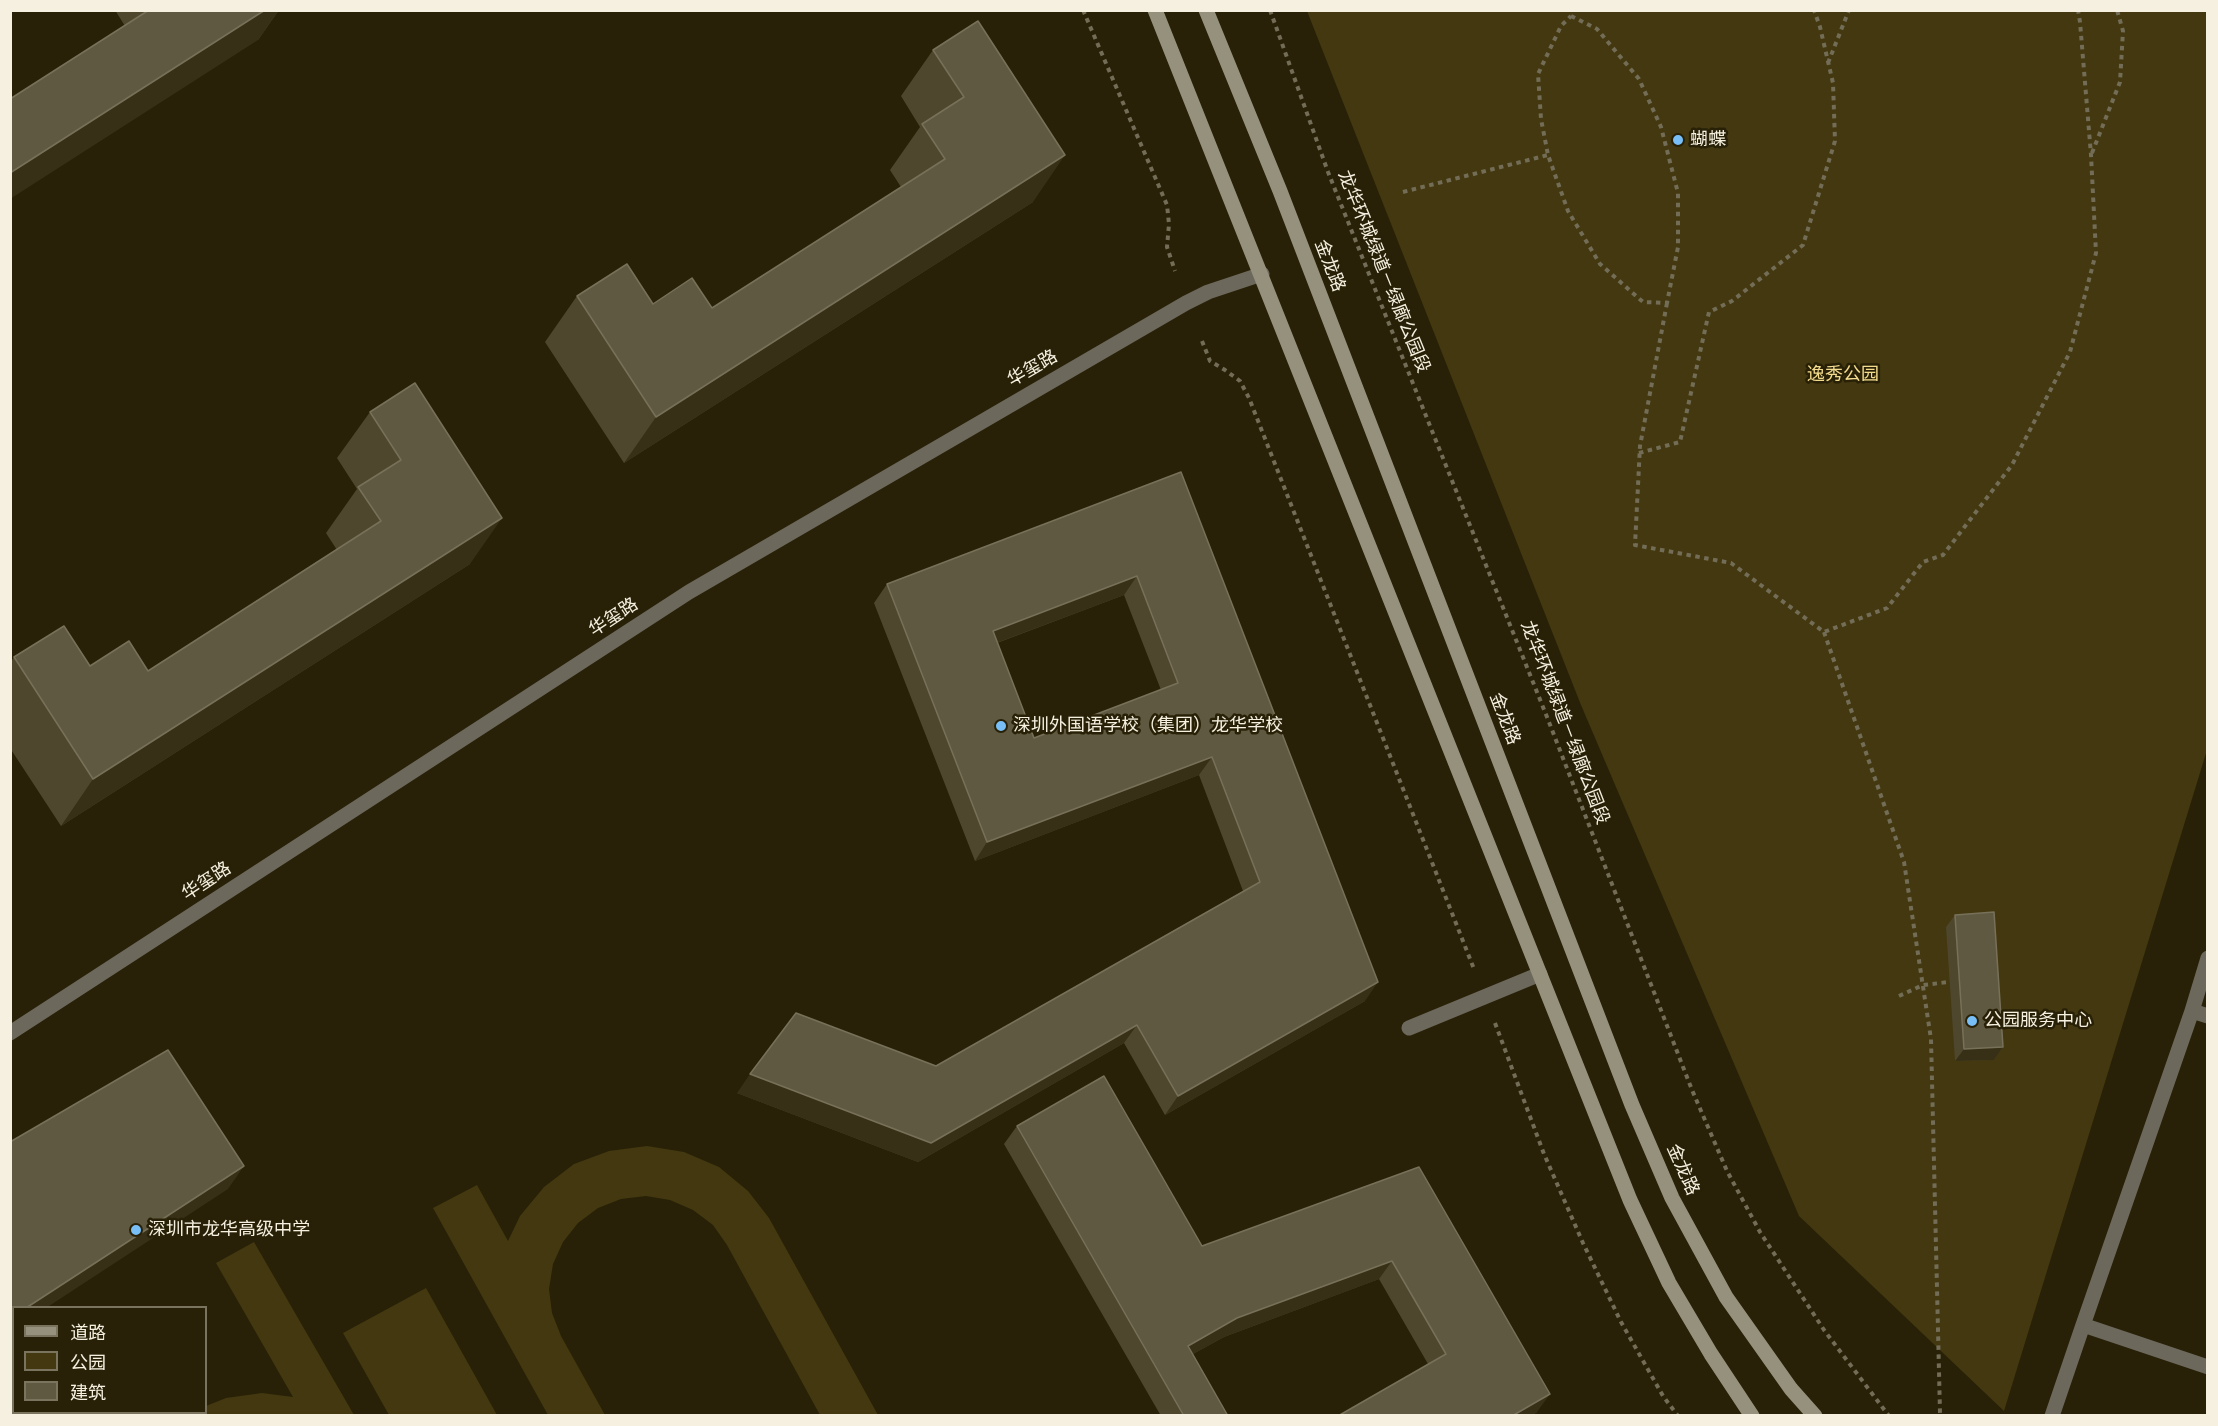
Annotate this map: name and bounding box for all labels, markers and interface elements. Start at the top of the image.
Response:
place label: 蝴蝶 [1690,129,1726,151]
marker: 蝴蝶 [1671,133,1685,147]
street label: 龙华环城绿道－绿廊公园段 [1333,168,1433,376]
street label: 金龙路 [1309,237,1349,295]
street label: 华玺路 [1004,346,1062,392]
park label: 逸秀公园 [1807,364,1879,386]
street label: 华玺路 [585,594,643,642]
street label: 龙华环城绿道－绿廊公园段 [1515,618,1613,828]
street label: 金龙路 [1484,690,1524,748]
place label: 深圳外国语学校（集团）龙华学校 [1013,715,1283,737]
marker: 深圳外国语学校（集团）龙华学校 [994,719,1008,733]
street label: 华玺路 [178,858,236,906]
place label: 公园服务中心 [1984,1010,2092,1032]
marker: 公园服务中心 [1965,1014,1979,1028]
street label: 金龙路 [1661,1141,1703,1199]
place label: 深圳市龙华高级中学 [148,1219,310,1241]
marker: 深圳市龙华高级中学 [129,1223,143,1237]
legend [12,1306,207,1414]
text: 道路 [70,1322,106,1343]
text: 公园 [70,1352,106,1373]
text: 建筑 [70,1382,106,1403]

